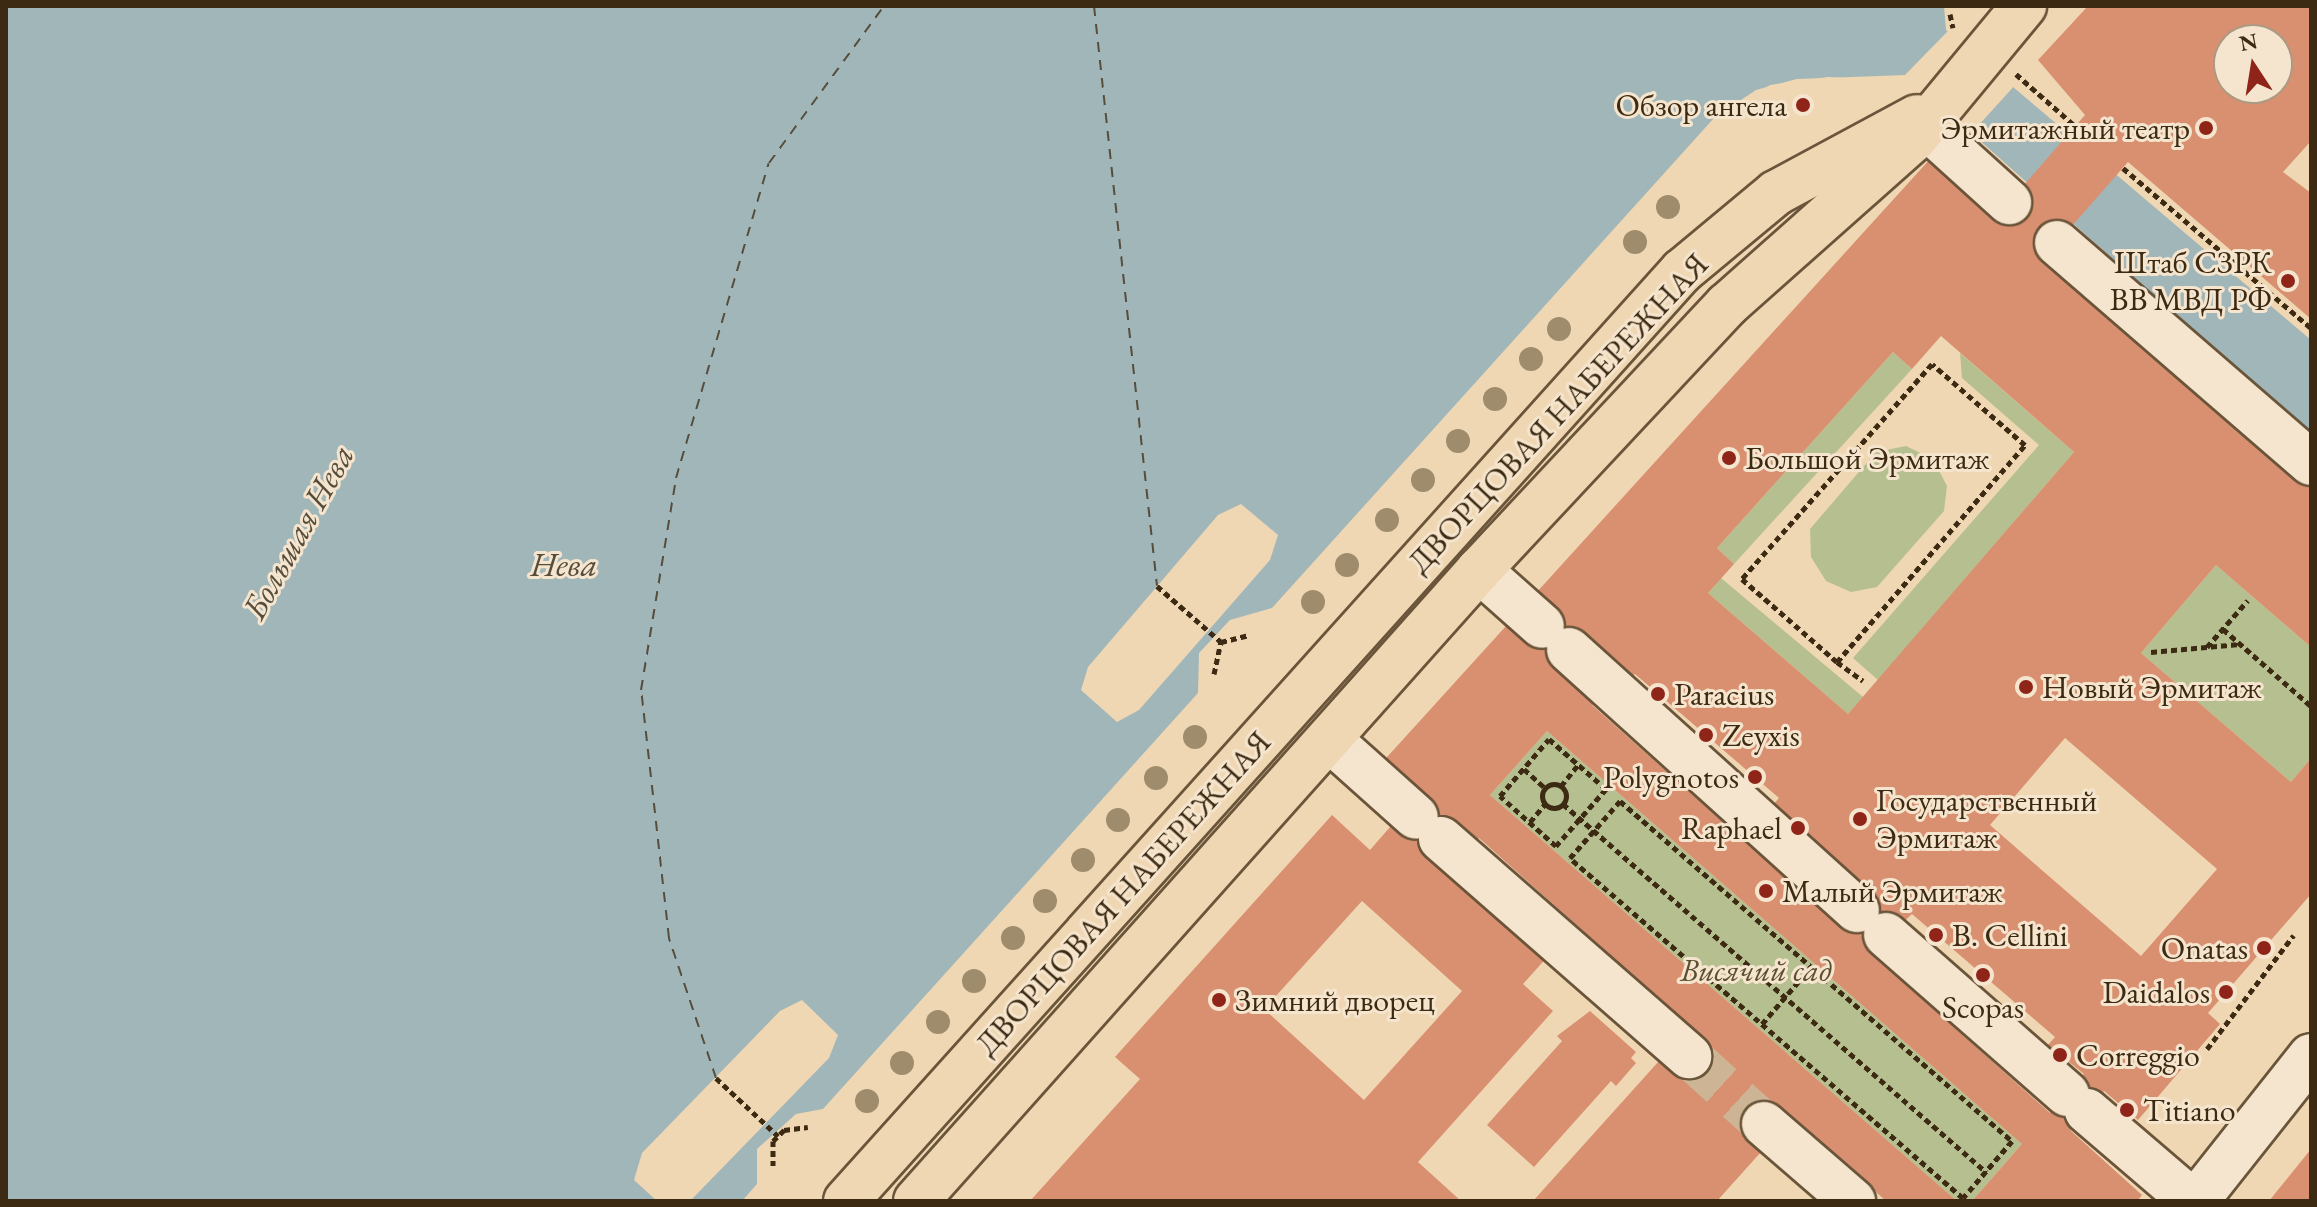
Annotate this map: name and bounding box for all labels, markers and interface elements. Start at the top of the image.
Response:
north arrow [2213,24,2293,104]
text: N [2237,26,2260,58]
place label: Обзор ангела [1615,86,1787,124]
marker: Обзор ангела [1794,96,1812,114]
place label: Эрмитажный театр [1941,109,2190,147]
marker: Эрмитажный театр [2197,119,2215,137]
place label: Штаб СЗРК ВВ МВД РФ [2110,244,2272,319]
street label: ДВОРЦОВАЯ НАБЕРЕЖНАЯ [1400,245,1716,581]
marker: Штаб СЗРК ВВ МВД РФ [2279,272,2297,290]
water label: Большая Нева [233,438,363,626]
place label: Большой Эрмитаж [1745,439,1990,477]
marker: Большой Эрмитаж [1720,449,1738,467]
water label: Нева [531,545,597,585]
place label: Новый Эрмитаж [2042,668,2262,706]
place label: Paracius [1674,675,1774,713]
marker: Новый Эрмитаж [2017,678,2035,696]
marker: Paracius [1649,685,1667,703]
place label: Zeyxis [1722,716,1800,754]
street label: ДВОРЦОВАЯ НАБЕРЕЖНАЯ [967,723,1279,1063]
marker: Zeyxis [1697,726,1715,744]
place label: Polygnotos [1603,758,1739,796]
marker: Polygnotos [1746,768,1764,786]
place label: Государственный Эрмитаж [1876,782,2097,857]
place label: Raphael [1681,809,1782,847]
marker: Государственный Эрмитаж [1851,810,1869,828]
marker: Raphael [1789,819,1807,837]
place label: Малый Эрмитаж [1782,872,2003,910]
marker: Малый Эрмитаж [1757,882,1775,900]
place label: B. Cellini [1952,916,2068,954]
marker: B. Cellini [1927,926,1945,944]
place label: Onatas [2161,929,2248,967]
marker: Onatas [2255,939,2273,957]
park label: Висячий сад [1680,951,1832,989]
marker: Scopas [1974,966,1992,984]
place label: Daidalos [2102,973,2210,1011]
place label: Зимний дворец [1235,981,1435,1019]
marker: Daidalos [2217,983,2235,1001]
place label: Scopas [1942,988,2024,1026]
marker: Зимний дворец [1210,991,1228,1009]
place label: Correggio [2076,1036,2200,1074]
marker: Correggio [2051,1046,2069,1064]
place label: Titiano [2143,1091,2236,1129]
marker: Titiano [2118,1101,2136,1119]

